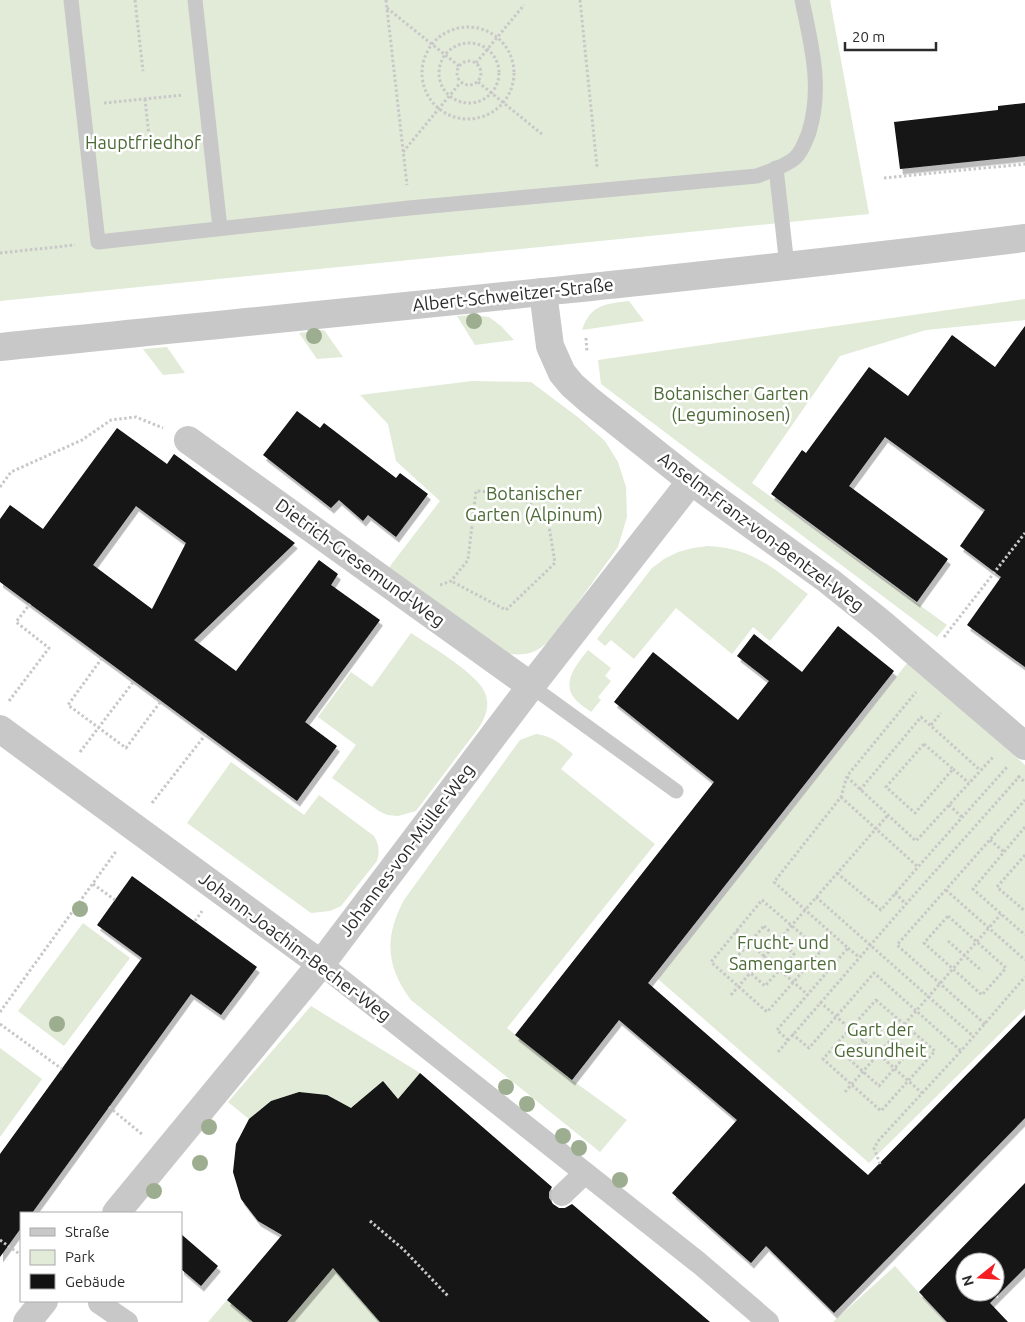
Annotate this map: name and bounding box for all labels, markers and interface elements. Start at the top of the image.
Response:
scale bar [845,20,936,52]
text: 20 m [852,28,885,45]
park label: Hauptfriedhof [85,132,201,152]
street label: Albert-Schweitzer-Straße [411,274,614,315]
park label: Botanischer Garten (Leguminosen) [653,383,809,425]
street label: Anselm-Franz-von-Bentzel-Weg [655,447,868,615]
park label: Botanischer Garten (Alpinum) [465,483,603,525]
street label: Dietrich-Gresemund-Weg [272,494,449,630]
street label: Johannes-von-Müller-Weg [335,759,478,940]
street label: Johann-Joachim-Becher-Weg [196,867,395,1025]
park label: Frucht- und Samengarten [729,932,837,973]
park label: Gart der Gesundheit [834,1019,926,1060]
legend [20,1212,182,1302]
text: Straße [65,1223,109,1240]
text: Park [65,1248,95,1265]
north arrow [955,1252,1005,1302]
text: Gebäude [65,1273,125,1290]
text: N [958,1273,977,1288]

